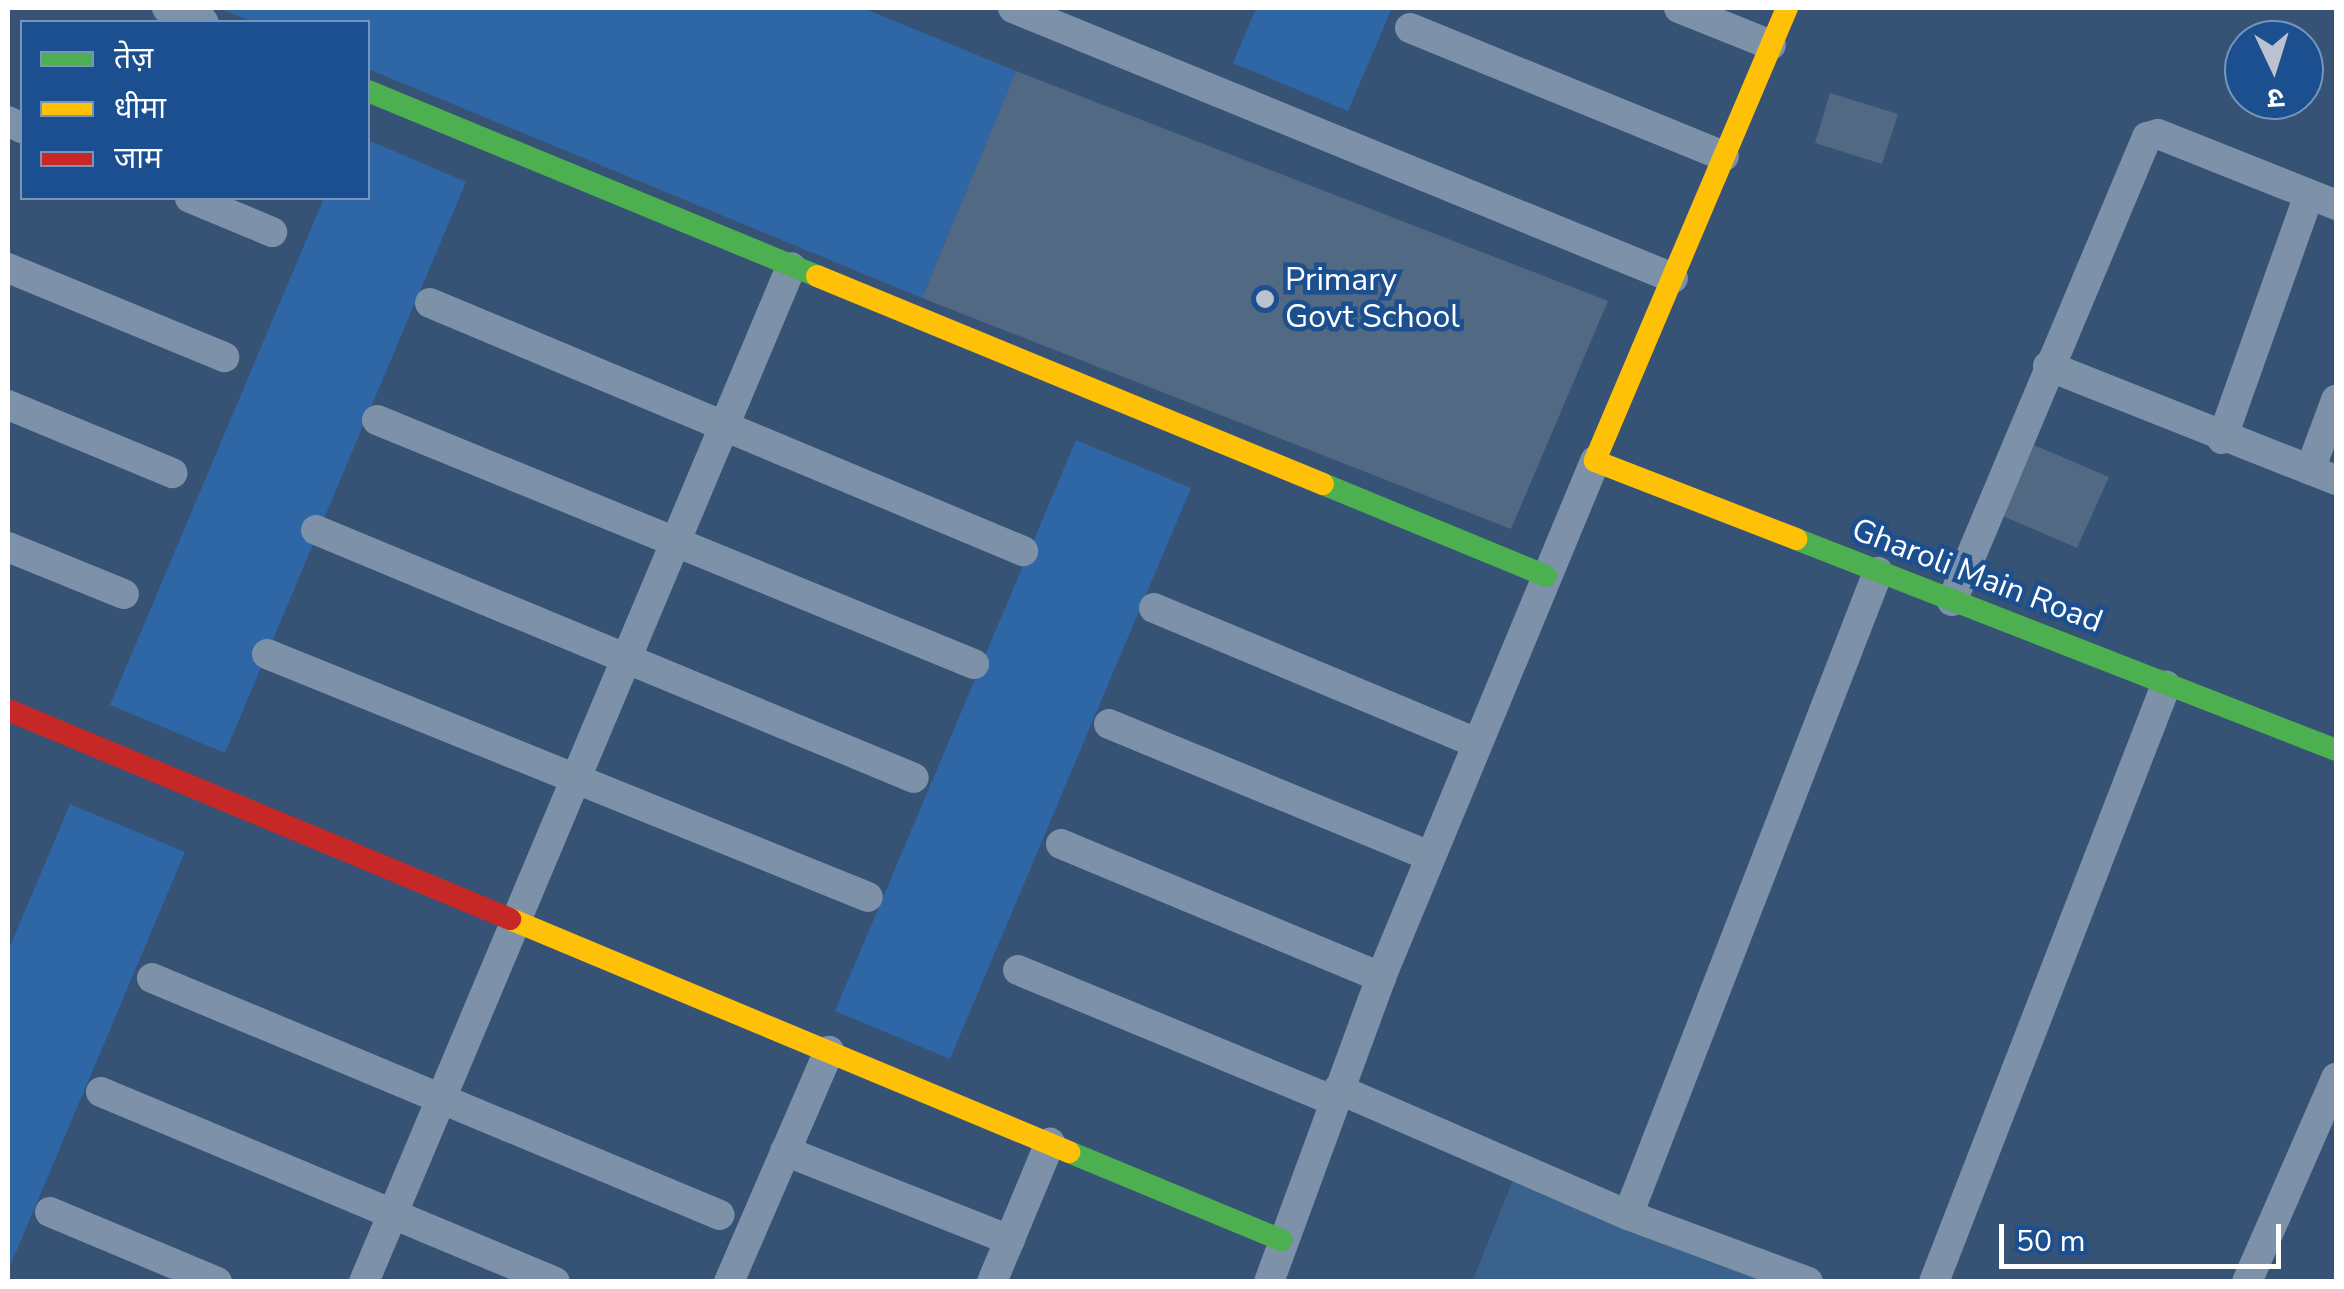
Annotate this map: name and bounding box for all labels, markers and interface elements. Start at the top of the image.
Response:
legend [20,20,370,200]
north arrow [2224,20,2324,120]
text: तेज़ [114,38,153,79]
text: उ [2266,78,2285,117]
text: धीमा [114,88,166,129]
text: जाम [114,138,162,179]
place label: Primary Govt School [1285,262,1460,337]
marker: Primary Govt School [1254,288,1276,310]
street label: Gharoli Main Road [1846,511,2108,641]
scale bar [2004,1204,2286,1266]
text: 50 m [2016,1221,2085,1262]

